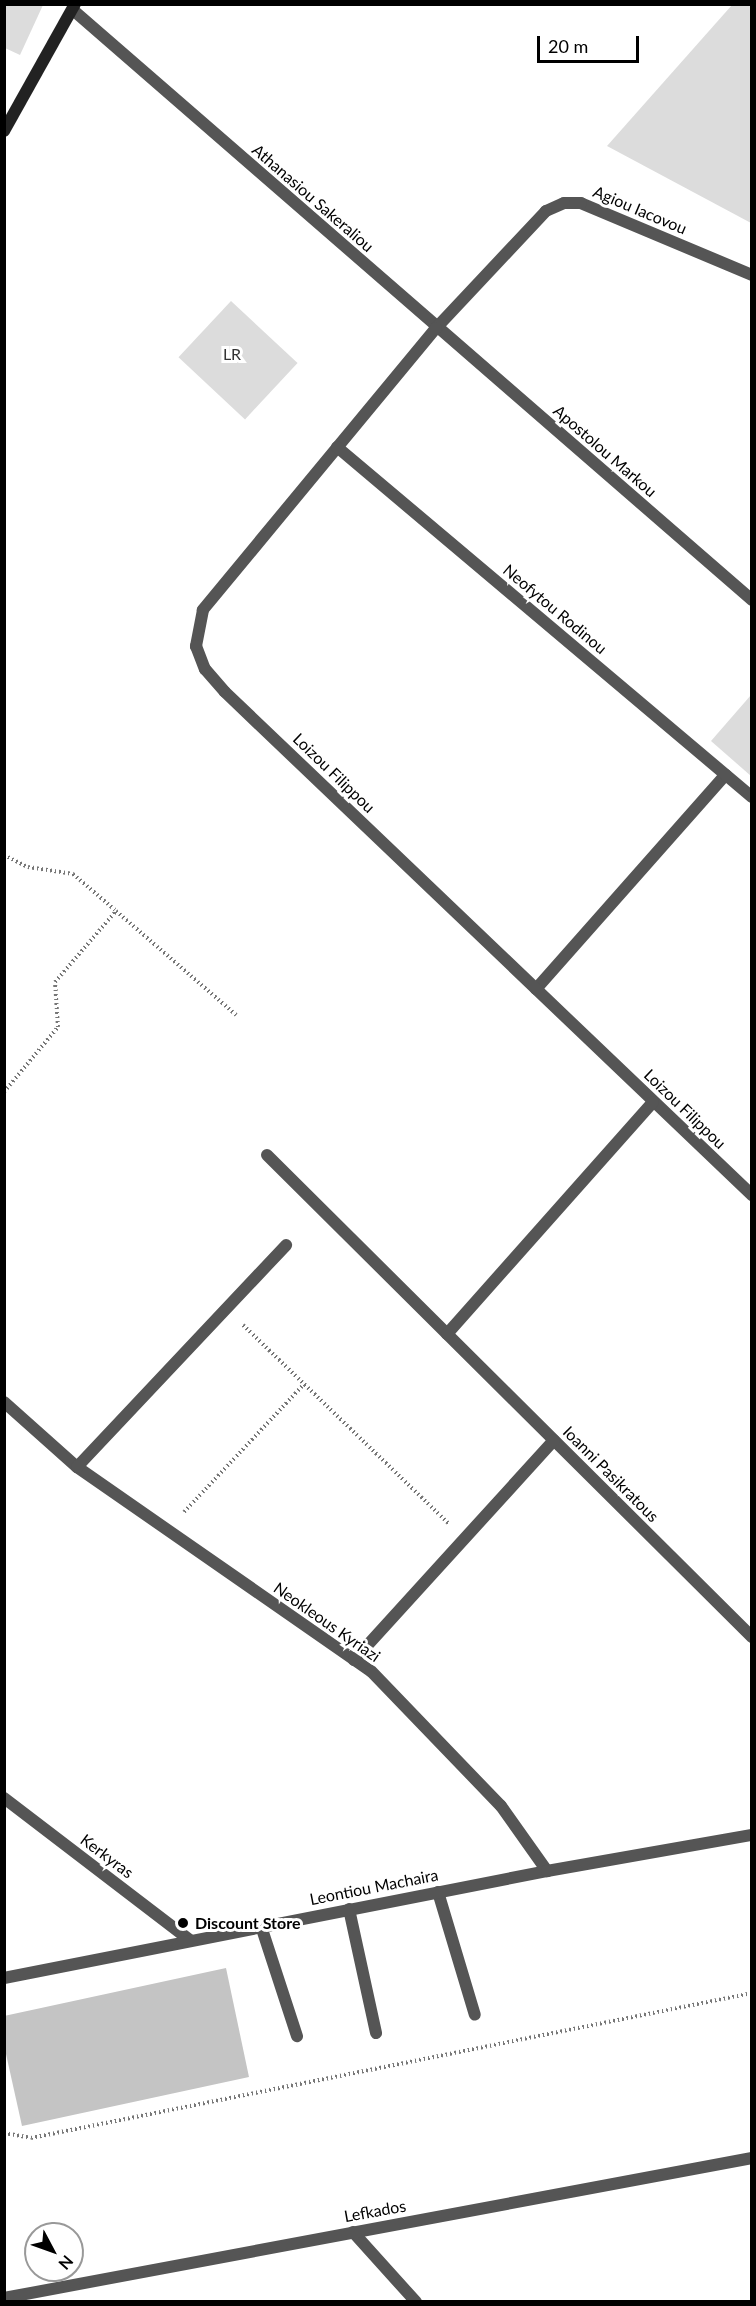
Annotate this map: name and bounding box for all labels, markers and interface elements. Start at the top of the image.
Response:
scale bar [540,24,642,62]
text: 20 m [548,35,588,57]
street label: Athanasiou Sakeraliou [248,140,378,256]
street label: Agiou Iacovou [590,182,690,238]
park label: LR [223,344,241,364]
street label: Apostolou Markou [549,401,661,501]
street label: Neofytou Rodinou [499,560,611,658]
street label: Loizou Filippou [289,729,379,817]
street label: Loizou Filippou [640,1065,730,1153]
street label: Ioanni Pasikratous [559,1422,663,1526]
street label: Neokleous Kyriazi [270,1578,384,1666]
street label: Kerkyras [77,1830,137,1882]
street label: Leontiou Machaira [308,1865,440,1909]
place label: Discount Store [195,1913,300,1933]
marker: Discount Store [176,1916,190,1930]
street label: Lefkados [342,2196,408,2226]
north arrow [24,2222,84,2282]
text: N [55,2252,78,2274]

